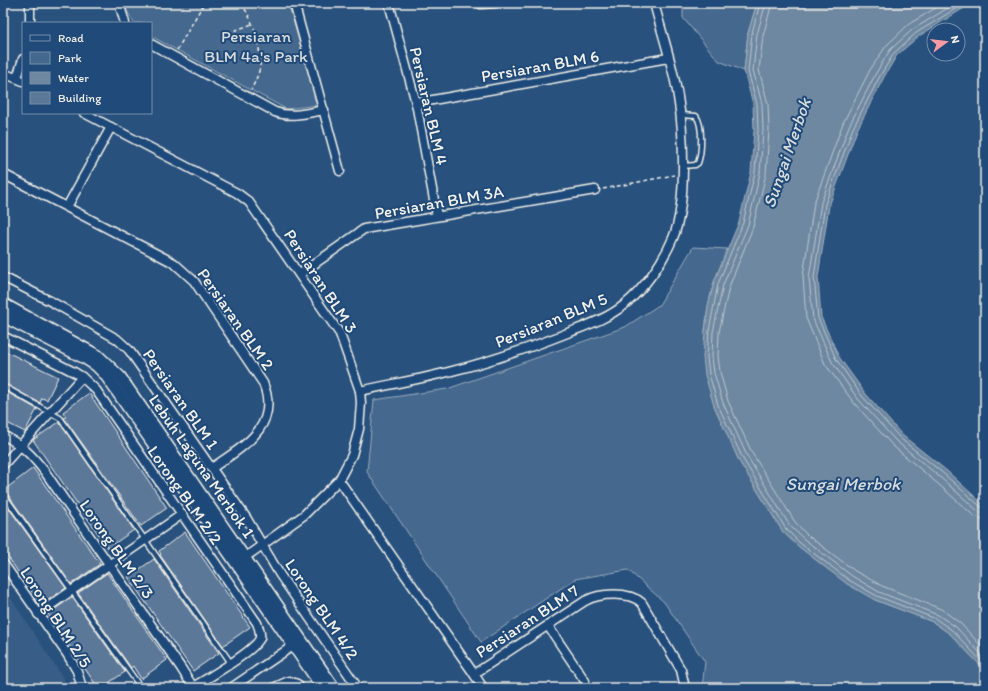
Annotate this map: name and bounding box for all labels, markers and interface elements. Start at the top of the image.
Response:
legend [22,22,152,114]
north arrow [926,22,966,62]
park label: Persiaran BLM 4a's Park [204,26,308,66]
text: Road [58,31,84,45]
text: N [948,34,962,45]
street label: Persiaran BLM 4 [406,45,452,167]
street label: Persiaran BLM 6 [479,46,601,86]
text: Park [58,51,82,65]
text: Water [58,71,89,85]
text: Building [58,91,102,105]
water label: Sungai Merbok [758,94,817,211]
street label: Persiaran BLM 3A [373,181,505,223]
street label: Persiaran BLM 3 [280,225,362,337]
street label: Persiaran BLM 2 [194,264,278,374]
street label: Persiaran BLM 5 [492,288,610,352]
street label: Persiaran BLM 1 [139,345,223,453]
street label: Lebuh Laguna Merbok 1 [145,390,259,542]
street label: Lorong BLM 2/2 [144,442,226,548]
water label: Sungai Merbok [786,473,902,495]
street label: Lorong BLM 2/3 [75,496,159,602]
street label: Lorong BLM 4/2 [281,555,363,663]
street label: Lorong BLM 2/5 [16,563,96,671]
street label: Persiaran BLM 7 [472,580,583,662]

